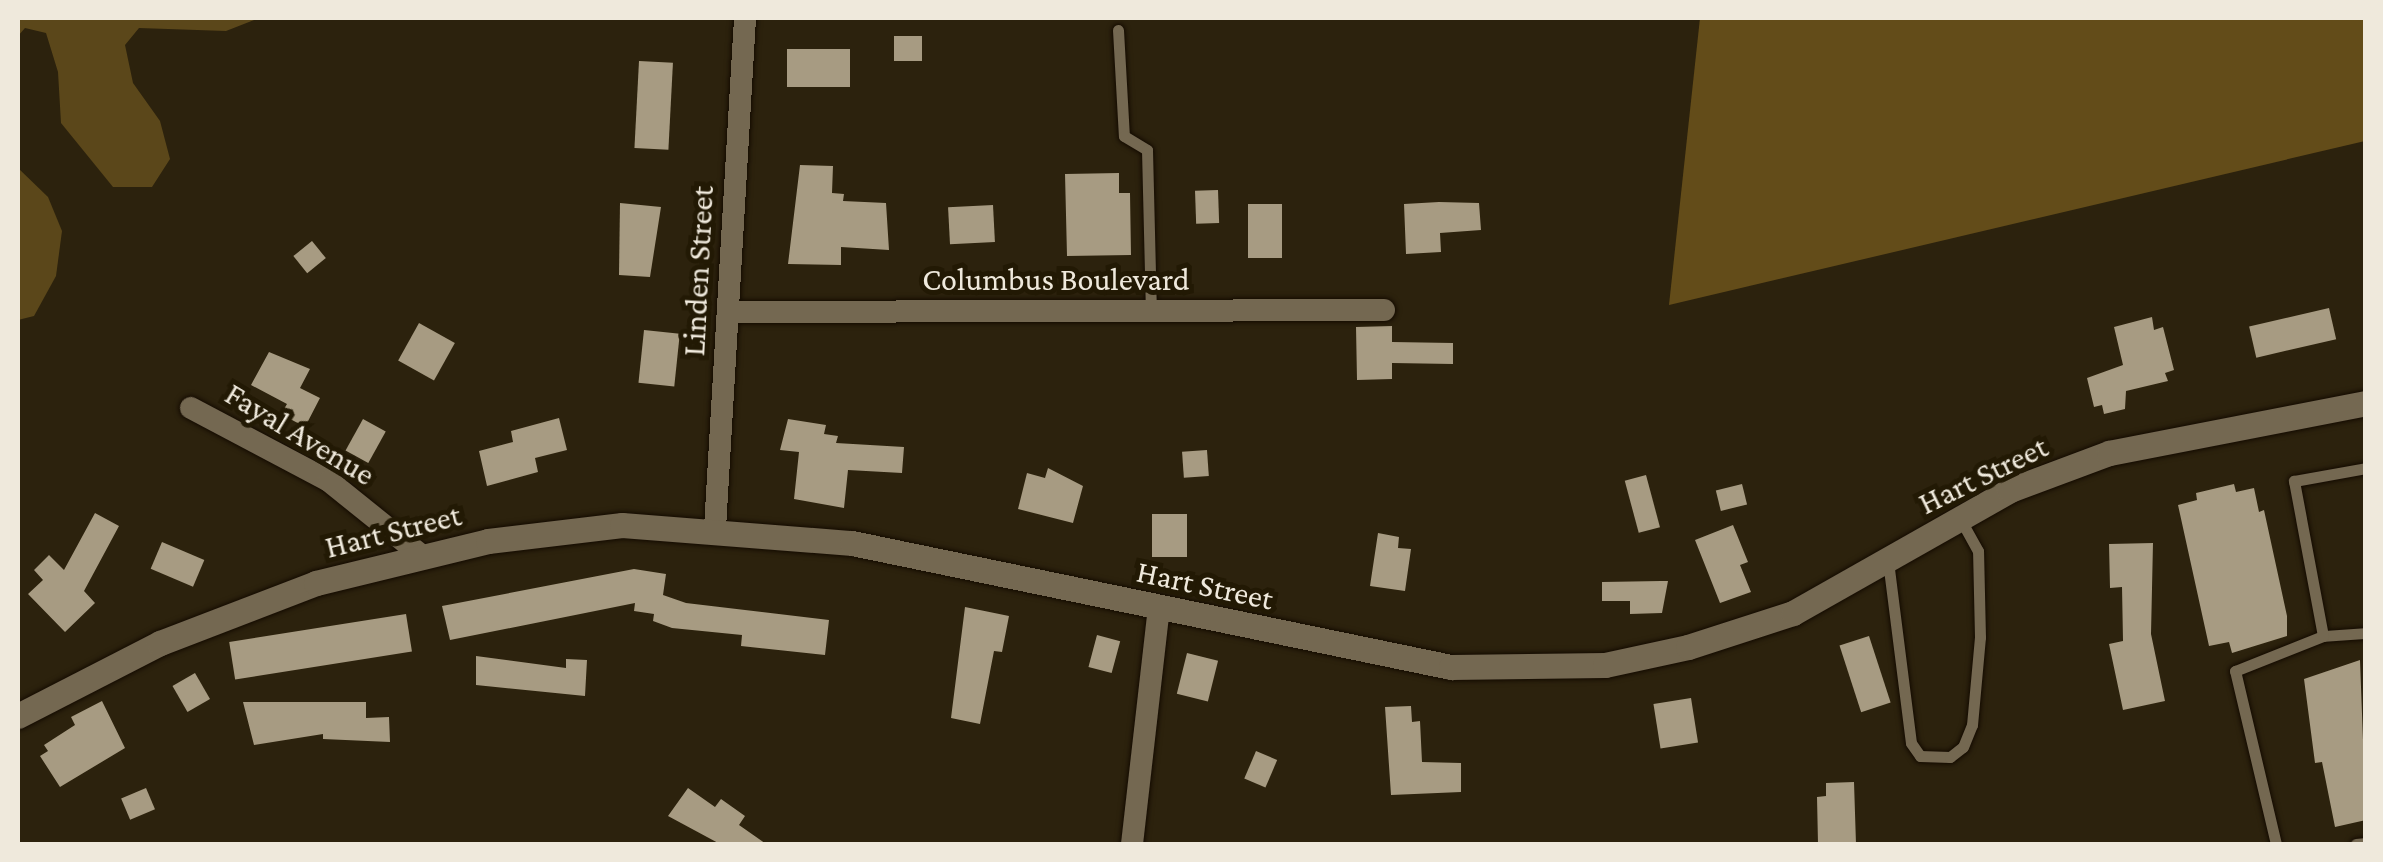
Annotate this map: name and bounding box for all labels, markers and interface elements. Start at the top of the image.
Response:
street label: Linden Street [674,185,722,357]
street label: Columbus Boulevard [922,260,1190,298]
street label: Fayal Avenue [218,374,382,494]
street label: Hart Street [1912,427,2054,523]
street label: Hart Street [321,496,465,566]
street label: Hart Street [1133,552,1277,618]

